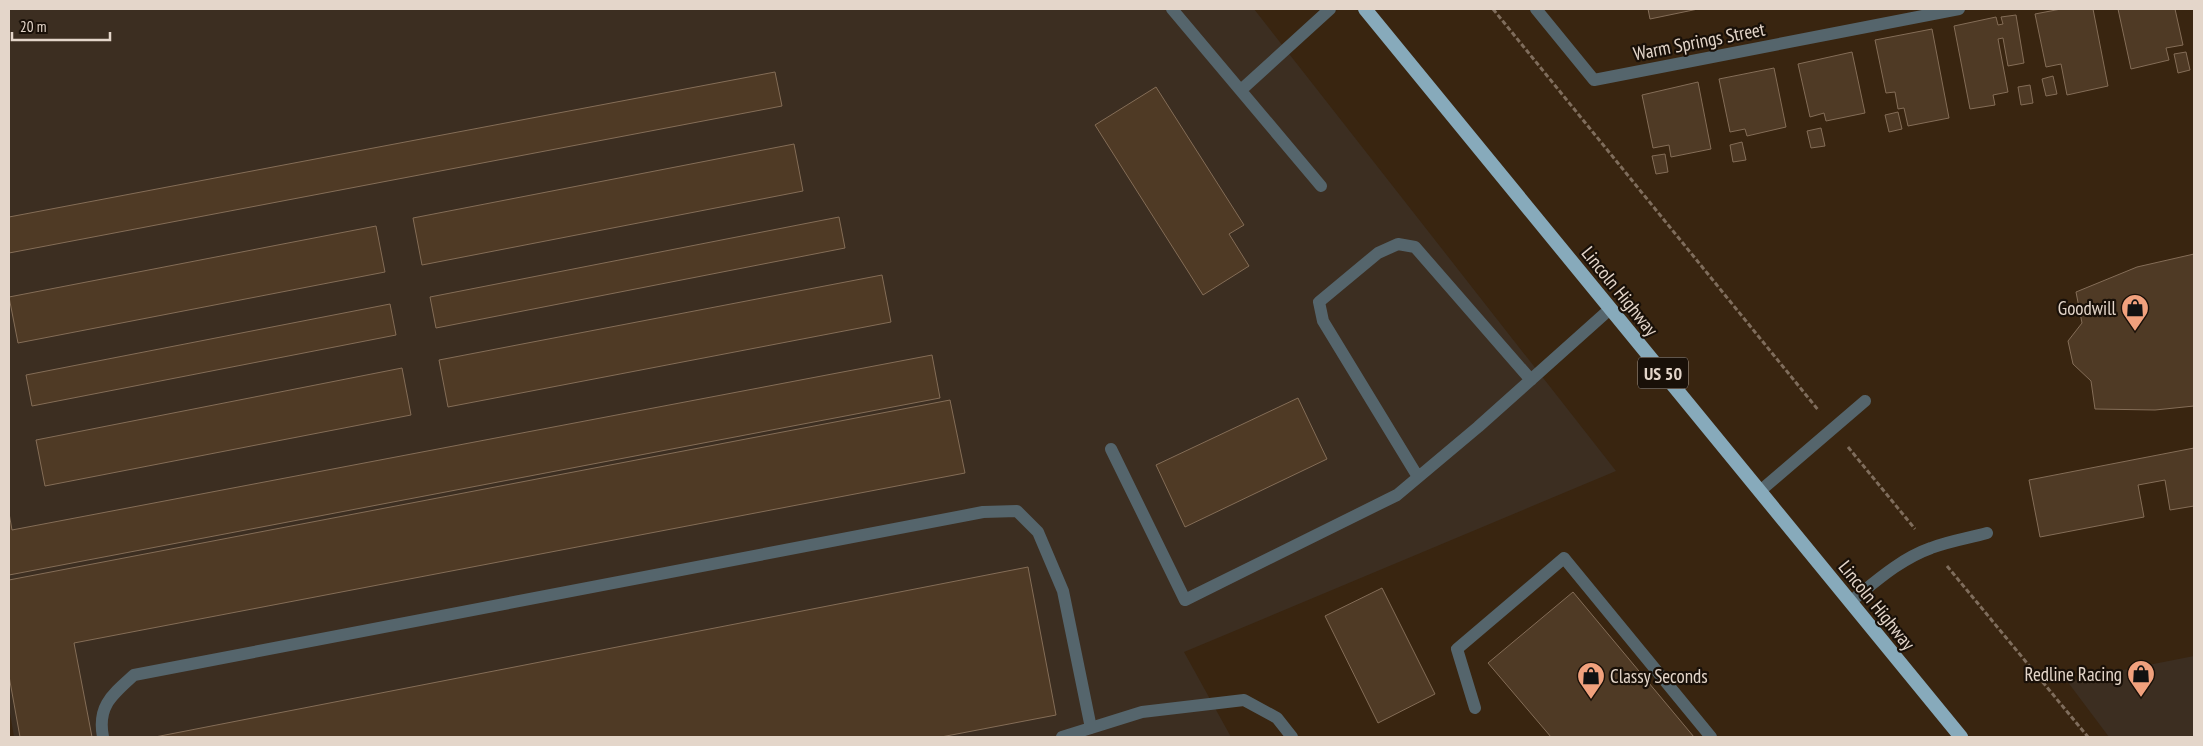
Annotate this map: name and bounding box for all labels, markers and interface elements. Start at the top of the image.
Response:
scale bar [12,10,110,42]
street label: Warm Springs Street [1631,16,1768,66]
text: 20 m [20,17,46,36]
street label: Lincoln Highway [1576,241,1664,341]
shop icon: Goodwill [2120,293,2150,332]
place label: Goodwill [2058,296,2117,320]
road number: US 50 [1638,358,1688,388]
street label: Lincoln Highway [1833,555,1921,655]
shop icon: Redline Racing [2126,659,2156,698]
shop icon: Classy Seconds [1576,661,1606,700]
place label: Redline Racing [2025,662,2122,686]
place label: Classy Seconds [1610,664,1708,688]

